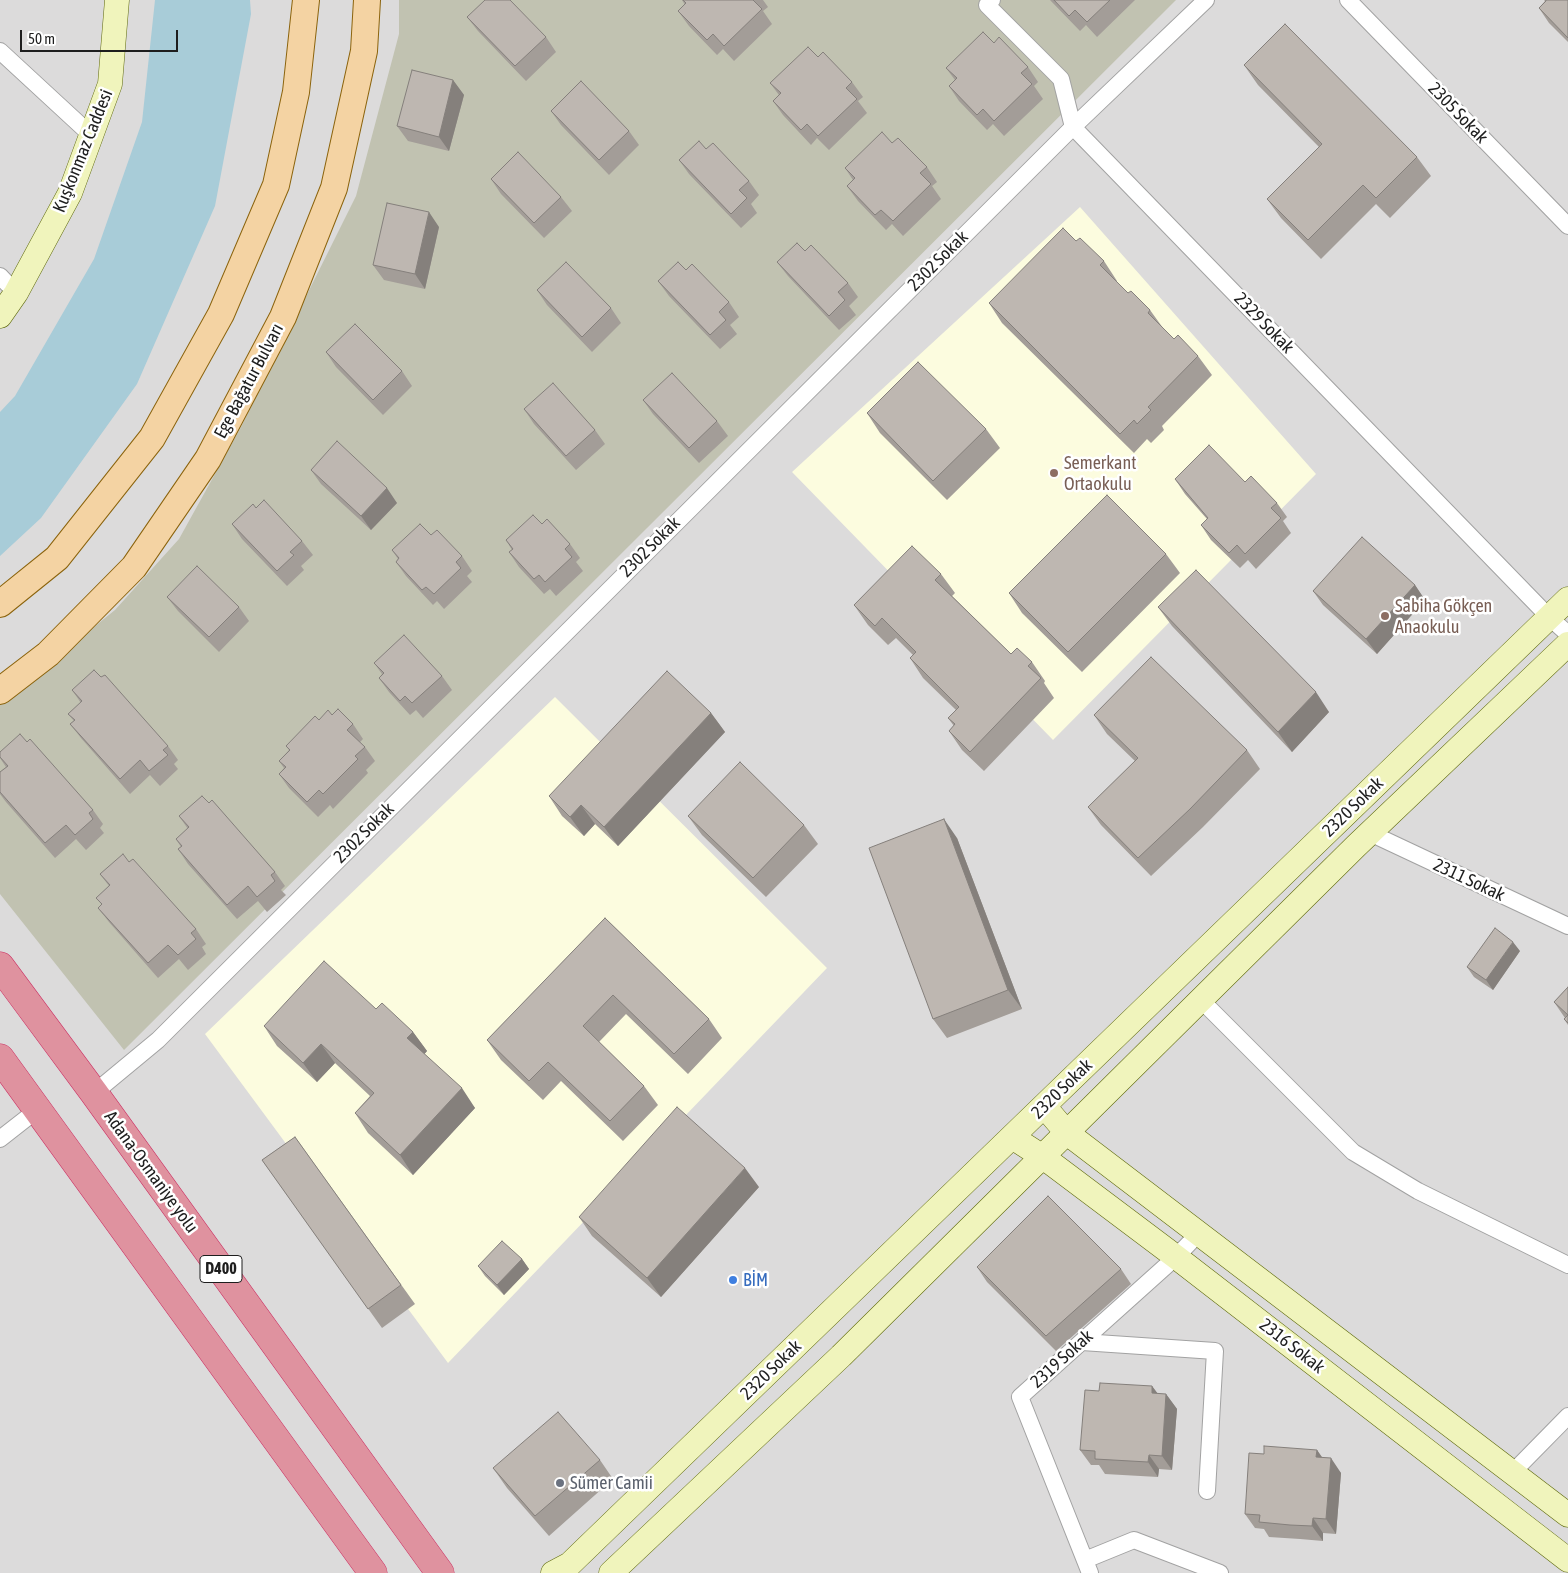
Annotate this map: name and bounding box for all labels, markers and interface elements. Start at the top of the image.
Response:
scale bar [22,20,180,52]
text: 50 m [28,30,55,47]
street label: 2305 Sokak [1424,78,1492,148]
street label: Kuşkonmaz Caddesi [48,86,118,216]
street label: 2302 Sokak [903,226,973,296]
street label: 2329 Sokak [1230,288,1298,358]
street label: Ege Bağatur Bulvarı [210,320,288,442]
place label: Semerkant Ortaokulu [1064,452,1136,494]
marker: Semerkant Ortaokulu [1048,467,1060,479]
street label: 2302 Sokak [615,512,685,582]
place label: Sabiha Gökçen Anaokulu [1395,595,1492,638]
marker: Sabiha Gökçen Anaokulu [1379,610,1391,622]
street label: 2320 Sokak [1318,773,1388,841]
street label: 2302 Sokak [329,798,399,868]
street label: 2311 Sokak [1430,854,1508,906]
street label: 2320 Sokak [1027,1055,1097,1123]
street label: Adana-Osmaniye yolu [100,1107,202,1237]
road number: D400 [200,1256,242,1282]
place label: BİM [743,1269,768,1291]
marker: BİM [727,1274,739,1286]
street label: 2316 Sokak [1255,1314,1329,1378]
street label: 2319 Sokak [1026,1325,1098,1393]
street label: 2320 Sokak [736,1336,806,1404]
place label: Sümer Camii [570,1472,653,1494]
marker: Sümer Camii [554,1477,566,1489]

